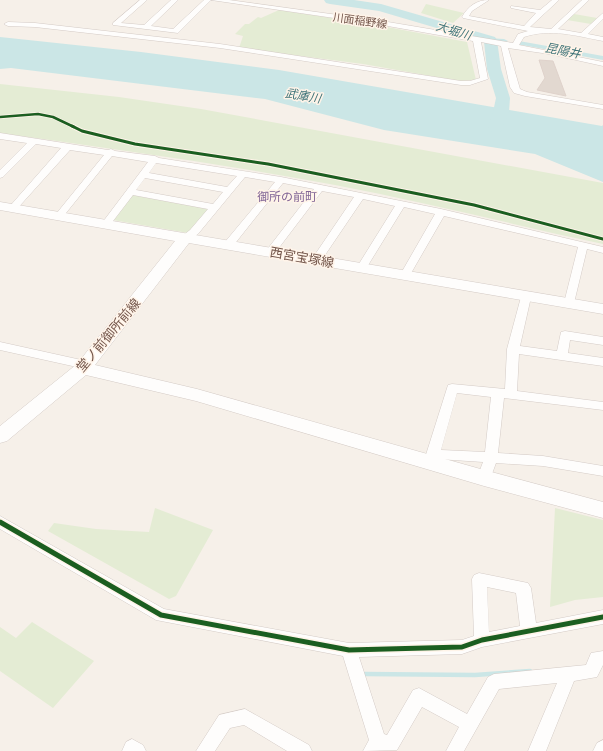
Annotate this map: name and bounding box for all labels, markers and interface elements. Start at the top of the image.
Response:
street label: 川面稲野線 [332,10,388,30]
water label: 大堀川 [435,18,475,43]
water label: 昆陽井 [544,40,583,60]
water label: 武庫川 [284,85,324,105]
district label: 御所の前町 [257,189,317,203]
street label: 西宮宝塚線 [269,243,335,271]
street label: 堂ノ前御所前線 [73,295,143,375]

